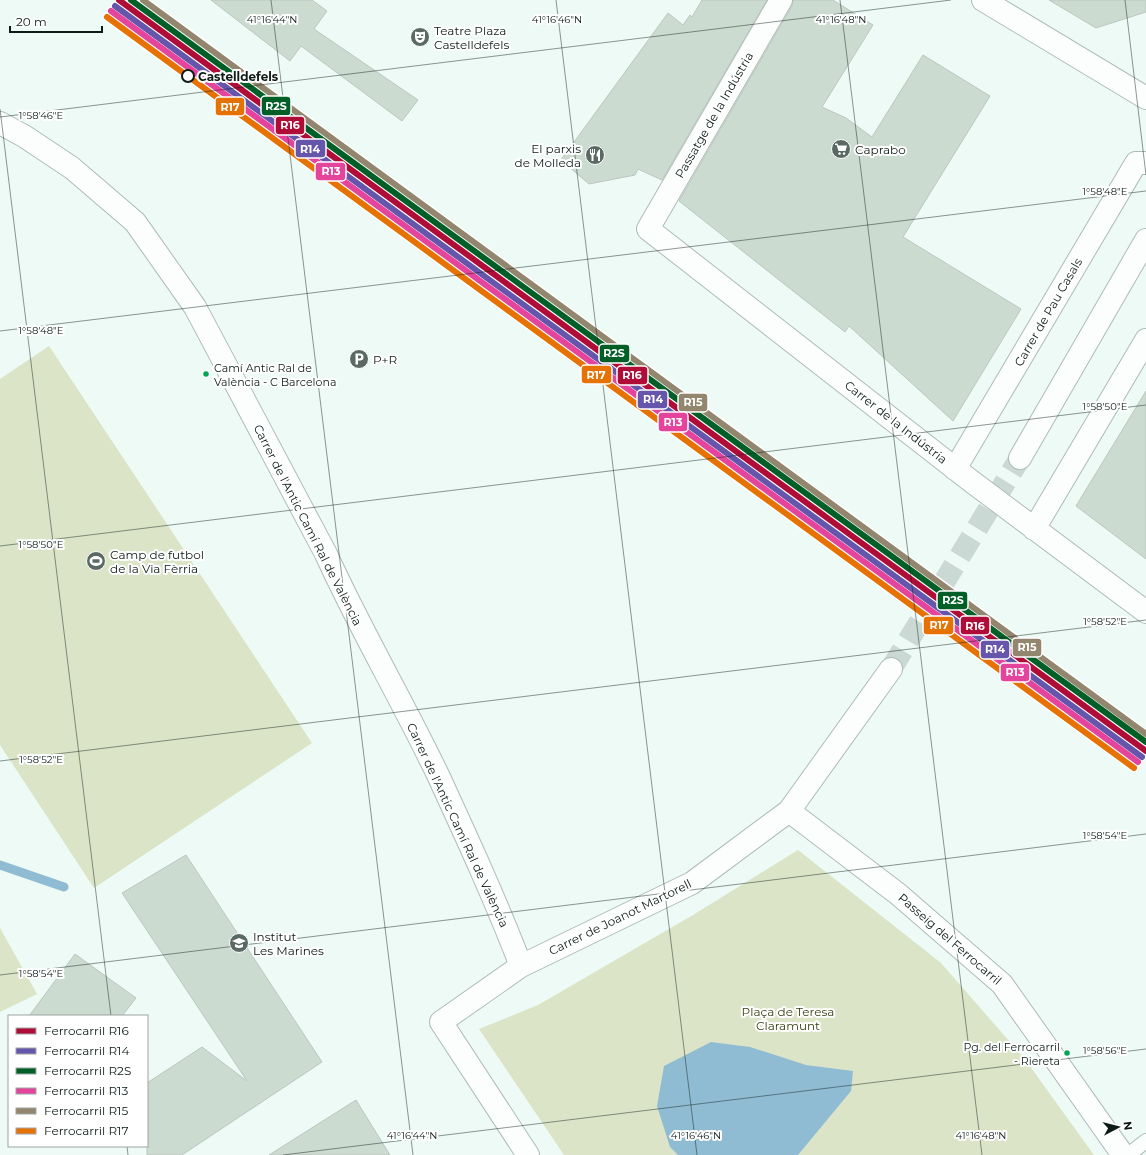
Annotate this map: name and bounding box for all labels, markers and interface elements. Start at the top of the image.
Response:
scale bar [10,8,102,34]
text: 41°16'44"N [247,13,297,26]
text: 41°16'46"N [532,13,582,26]
text: 41°16'48"N [816,13,866,26]
text: 20 m [16,14,47,29]
place label: Teatre Plaza Castelldefels [434,23,510,52]
theatre icon: Teatre Plaza Castelldefels [409,26,431,48]
street label: Passatge de la Indústria [672,49,756,181]
marker: Castelldefels [181,69,195,83]
place label: Castelldefels [198,69,279,84]
line badge: R2S [261,96,291,116]
line badge: R17 [215,97,245,116]
text: R2S [265,99,287,113]
text: R17 [220,100,240,114]
text: 1°58'46"E [19,109,64,122]
line badge: R16 [275,116,305,135]
text: R16 [280,118,300,132]
supermarket icon: Caprabo [830,138,852,160]
line badge: R14 [295,139,326,158]
place label: El parxis de Molleda [515,141,581,170]
text: R14 [300,142,320,156]
place label: Caprabo [855,142,906,157]
restaurant icon: El parxis de Molleda [584,144,606,166]
line badge: R13 [315,162,346,181]
text: R13 [322,164,341,178]
text: 1°58'48"E [1082,185,1128,198]
street label: Carrer de Pau Casals [1011,255,1085,369]
text: 1°58'48"E [18,324,64,337]
line badge: R2S [599,344,630,363]
text: R2S [603,346,625,360]
parking icon: P+R [348,348,370,370]
place label: P+R [373,352,398,367]
place label: Camí Antic Ral de València - C Barcelona [214,361,336,389]
line badge: R17 [581,365,612,384]
line badge: R16 [617,366,648,385]
text: R17 [586,368,606,382]
text: R16 [622,368,642,382]
marker: Camí Antic Ral de València - C Barcelona [201,369,211,379]
street label: Carrer de la Indústria [842,377,950,467]
line badge: R14 [637,390,668,409]
text: R14 [643,392,663,406]
line badge: R15 [678,393,708,412]
text: R15 [684,395,703,409]
text: 1°58'50"E [1083,400,1128,413]
line badge: R13 [658,412,688,432]
text: R13 [664,415,683,429]
street label: Carrer de l'Antic Camí Ral de València [250,422,366,628]
text: 1°58'50"E [19,538,64,551]
place label: Camp de futbol de la Via Fèrria [110,547,204,576]
sports icon: Camp de futbol de la Via Fèrria [85,550,107,572]
line badge: R2S [937,591,968,610]
text: R2S [942,593,964,607]
text: 1°58'52"E [1083,615,1127,628]
line badge: R17 [923,616,954,635]
line badge: R16 [960,616,990,635]
text: R17 [929,618,949,632]
text: R16 [965,619,985,633]
line badge: R15 [1012,638,1042,657]
line badge: R14 [980,640,1010,659]
text: R15 [1018,640,1037,654]
text: R14 [985,642,1005,656]
line badge: R13 [1000,663,1030,682]
text: R13 [1006,665,1025,679]
street label: Carrer de l'Antic Camí Ral de València [404,720,512,930]
text: 1°58'52"E [19,753,63,766]
text: 1°58'54"E [1083,829,1128,842]
street label: Carrer de Joanot Martorell [546,876,694,958]
street label: Passeig del Ferrocarril [895,890,1005,988]
place label: Institut Les Marines [253,929,324,958]
school or university icon: Institut Les Marines [228,932,250,954]
text: 1°58'54"E [19,967,64,980]
park label: Plaça de Teresa Claramunt [742,1004,834,1033]
legend [8,1015,148,1147]
text: Ferrocarril R16 [44,1023,129,1038]
place label: Pg. del Ferrocarril - Riereta [963,1040,1060,1068]
text: Ferrocarril R14 [44,1043,129,1058]
text: 1°58'56"E [1083,1044,1127,1057]
marker: Pg. del Ferrocarril - Riereta [1062,1048,1072,1058]
text: Ferrocarril R2S [44,1063,131,1078]
text: Ferrocarril R13 [44,1083,128,1098]
text: Ferrocarril R15 [44,1103,128,1118]
north arrow [1098,1107,1138,1147]
text: N [1120,1121,1135,1131]
text: Ferrocarril R17 [44,1123,129,1138]
text: 41°16'44"N [387,1129,437,1142]
text: 41°16'46"N [671,1129,721,1142]
text: 41°16'48"N [956,1129,1006,1142]

